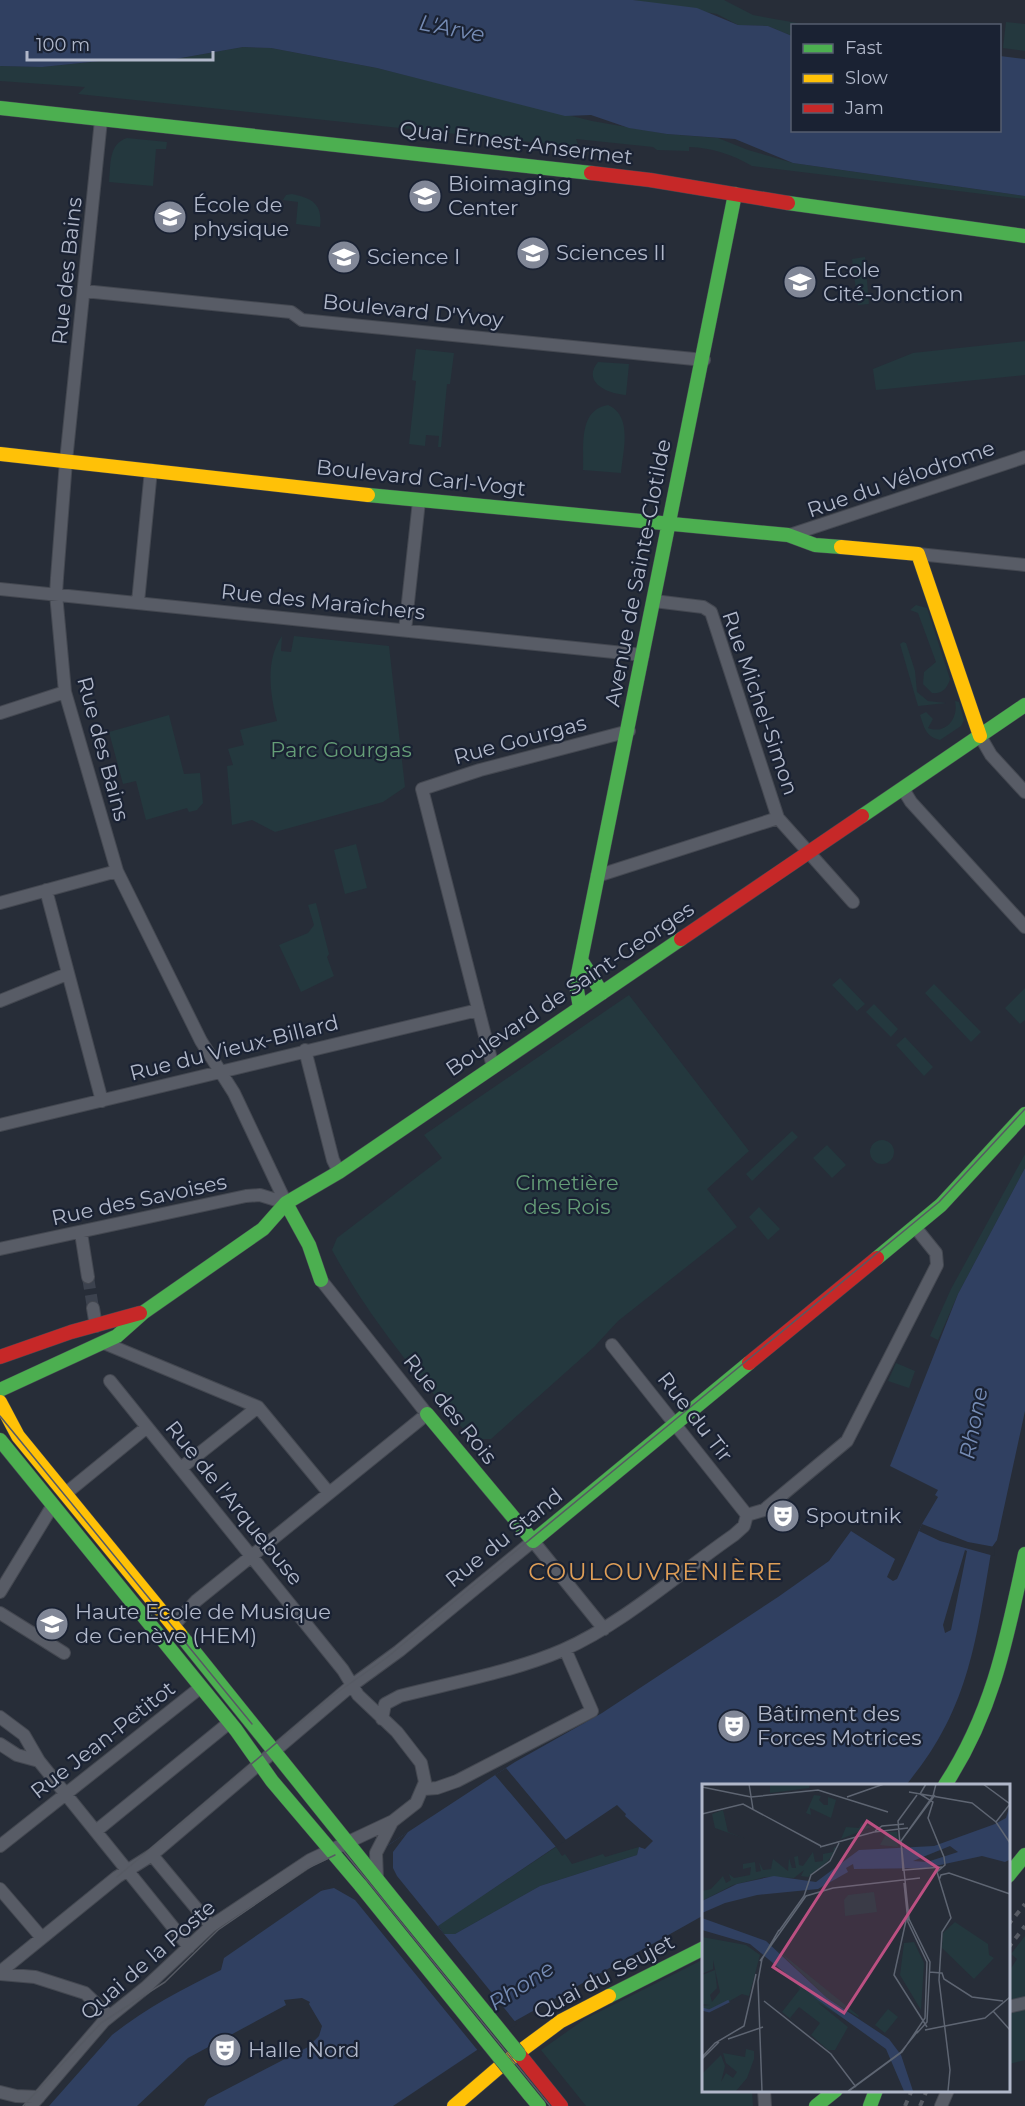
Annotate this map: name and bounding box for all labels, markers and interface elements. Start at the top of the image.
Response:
water label: L'Arve [417,9,487,48]
scale bar [27,24,213,62]
legend [791,24,1001,132]
text: 100 m [36,34,90,56]
text: Fast [845,37,883,59]
text: Slow [845,67,888,89]
text: Jam [844,97,884,119]
street label: Quai Ernest-Ansermet [398,116,634,169]
place label: Bioimaging Center [448,171,572,220]
school or university icon: Bioimaging Center [407,178,443,214]
place label: École de physique [193,192,289,241]
street label: Rue des Bains [46,196,87,346]
school or university icon: École de physique [152,199,188,235]
school or university icon: Sciences II [515,235,551,271]
school or university icon: Science I [326,239,362,275]
place label: Sciences II [556,240,666,265]
place label: Science I [367,244,460,269]
place label: Ecole Cité-Jonction [823,257,963,306]
school or university icon: Ecole Cité-Jonction [782,264,818,300]
street label: Boulevard D'Yvoy [321,289,505,332]
street label: Rue du Vélodrome [804,435,998,522]
street label: Avenue de Sainte-Clotilde [599,437,676,709]
street label: Boulevard Carl-Vogt [315,454,527,501]
street label: Rue des Maraîchers [220,578,426,625]
street label: Rue Michel-Simon [717,607,804,798]
street label: Rue des Bains [72,674,135,824]
street label: Rue Gourgas [451,710,589,769]
park label: Parc Gourgas [270,737,412,762]
street label: Boulevard de Saint-Georges [441,896,699,1081]
street label: Rue du Vieux-Billard [127,1009,341,1086]
street label: Rue des Savoises [49,1169,229,1230]
park label: Cimetière des Rois [515,1170,619,1219]
street label: Rue des Rois [398,1349,502,1469]
street label: Rue du Tir [652,1367,738,1467]
water label: Rhone [953,1385,994,1461]
street label: Rue de l'Arquebuse [160,1415,308,1590]
street label: Rue du Stand [440,1483,567,1592]
theatre icon: Spoutnik [765,1498,801,1534]
place label: Spoutnik [806,1503,902,1528]
district label: COULOUVRENIÈRE [528,1557,784,1586]
place label: Haute Ecole de Musique de Genève (HEM) [75,1599,331,1648]
school or university icon: Haute Ecole de Musique de Genève (HEM) [34,1606,70,1642]
street label: Rue Jean-Petitot [26,1675,180,1804]
place label: Bâtiment des Forces Motrices [757,1701,922,1750]
theatre icon: Bâtiment des Forces Motrices [716,1708,752,1744]
inset map [702,1784,1010,2091]
street label: Quai de la Poste [75,1894,220,2025]
street label: Quai du Seujet [529,1929,678,2024]
water label: Rhone [483,1954,559,2017]
theatre icon: Halle Nord [207,2032,243,2068]
place label: Halle Nord [248,2037,360,2062]

